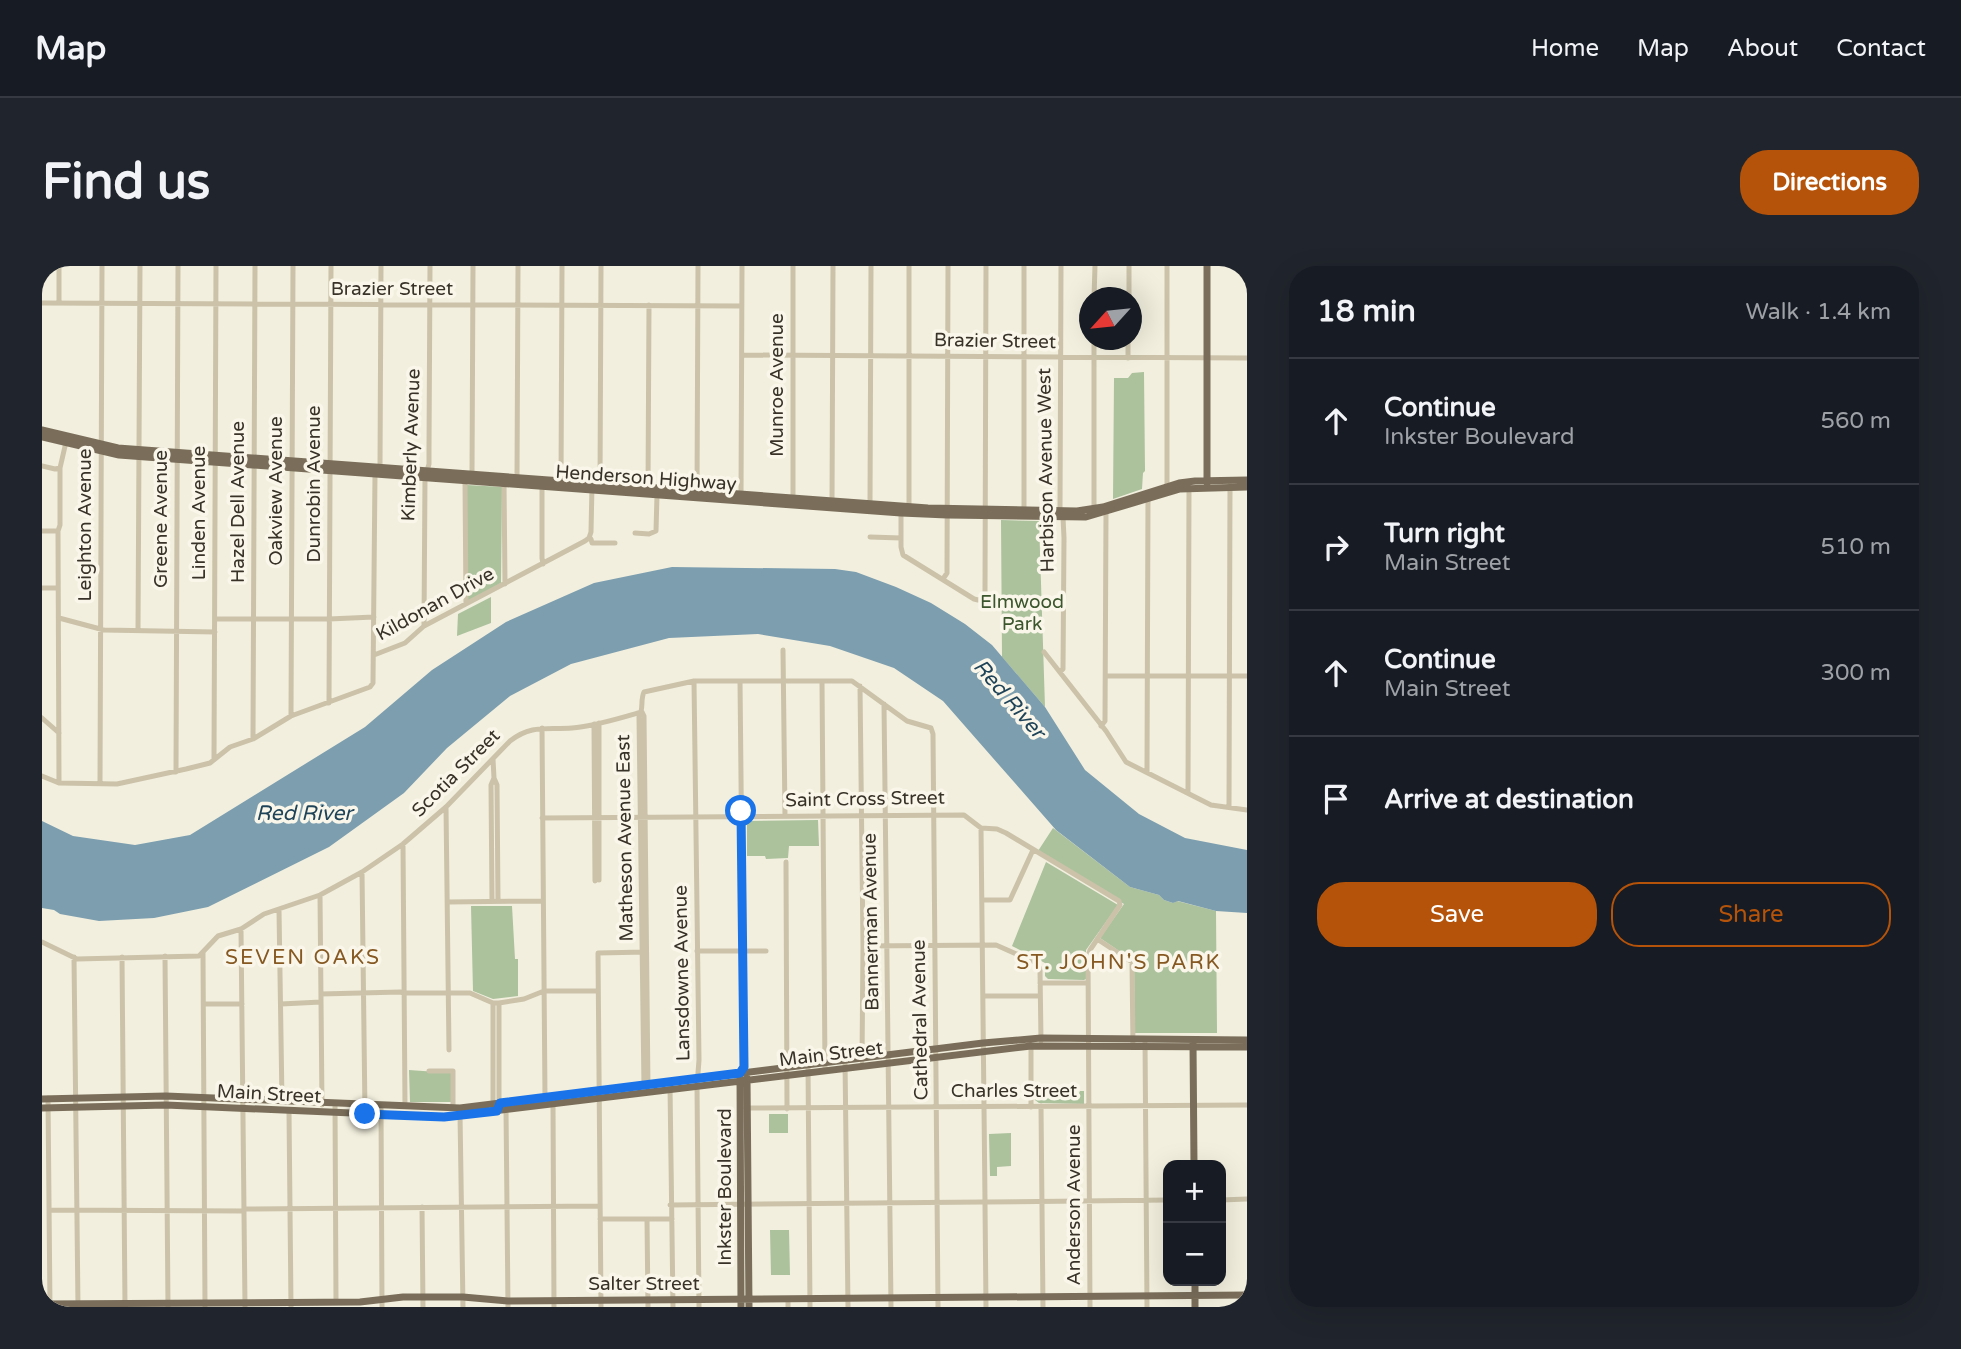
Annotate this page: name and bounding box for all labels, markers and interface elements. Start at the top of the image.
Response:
text: Map [35,29,106,68]
text: Home [1531,34,1599,63]
text: Map [1637,34,1689,63]
text: About [1727,34,1798,63]
text: Contact [1836,34,1926,63]
button: Directions [1740,150,1919,215]
text: Find us [42,153,210,212]
street label: Brazier Street [331,278,453,300]
north arrow [1079,287,1142,350]
text: 18 min [1317,293,1416,330]
text: Walk · 1.4 km [1746,298,1891,326]
street label: Munroe Avenue [766,313,788,457]
street label: Brazier Street [934,329,1056,353]
street label: Kimberly Avenue [397,368,425,522]
street label: Harbison Avenue West [1033,368,1059,572]
text: Continue [1384,392,1496,423]
icon: ahead [1317,402,1355,440]
street label: Dunrobin Avenue [303,405,325,563]
text: 560 m [1821,407,1891,435]
street label: Oakview Avenue [265,416,287,566]
street label: Hazel Dell Avenue [227,421,249,583]
text: Inkster Boulevard [1384,423,1575,451]
street label: Linden Avenue [188,446,210,580]
street label: Leighton Avenue [74,449,96,601]
street label: Greene Avenue [150,450,172,588]
street label: Henderson Highway [555,461,737,495]
text: Turn right [1384,518,1505,549]
icon: right [1317,528,1355,566]
text: 510 m [1821,533,1891,561]
text: Main Street [1384,549,1511,577]
street label: Kildonan Drive [372,563,498,645]
park label: Elmwood Park [980,591,1064,635]
text: Continue [1384,644,1496,675]
water label: Red River [968,654,1052,746]
icon: ahead [1317,654,1355,692]
text: 300 m [1821,659,1891,687]
text: Main Street [1384,675,1511,703]
street label: Scotia Street [408,725,504,821]
street label: Matheson Avenue East [612,734,638,942]
icon: arrive [1317,780,1355,818]
text: Arrive at destination [1384,784,1634,815]
street label: Saint Cross Street [785,787,945,811]
route start [725,795,756,826]
water label: Red River [256,801,355,826]
street label: Bannerman Avenue [858,833,884,1011]
button: Save [1317,882,1597,947]
button: Share [1611,882,1891,947]
street label: Lansdowne Avenue [669,885,695,1061]
street label: Cathedral Avenue [908,939,932,1101]
district label: SEVEN OAKS [225,945,381,970]
district label: ST. JOHN'S PARK [1016,950,1222,975]
street label: Main Street [778,1037,884,1071]
street label: Main Street [216,1080,322,1108]
street label: Charles Street [951,1080,1077,1102]
route end [349,1098,380,1129]
street label: Inkster Boulevard [714,1108,736,1266]
street label: Anderson Avenue [1063,1125,1085,1285]
map controls [1163,1160,1226,1286]
button: + [1163,1160,1226,1223]
button: − [1163,1223,1226,1286]
street label: Salter Street [588,1273,700,1295]

